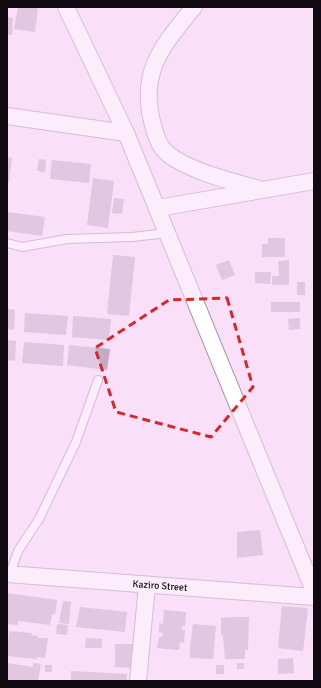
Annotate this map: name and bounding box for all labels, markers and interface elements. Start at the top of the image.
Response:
street label: Kaziro Street [132,578,188,594]

